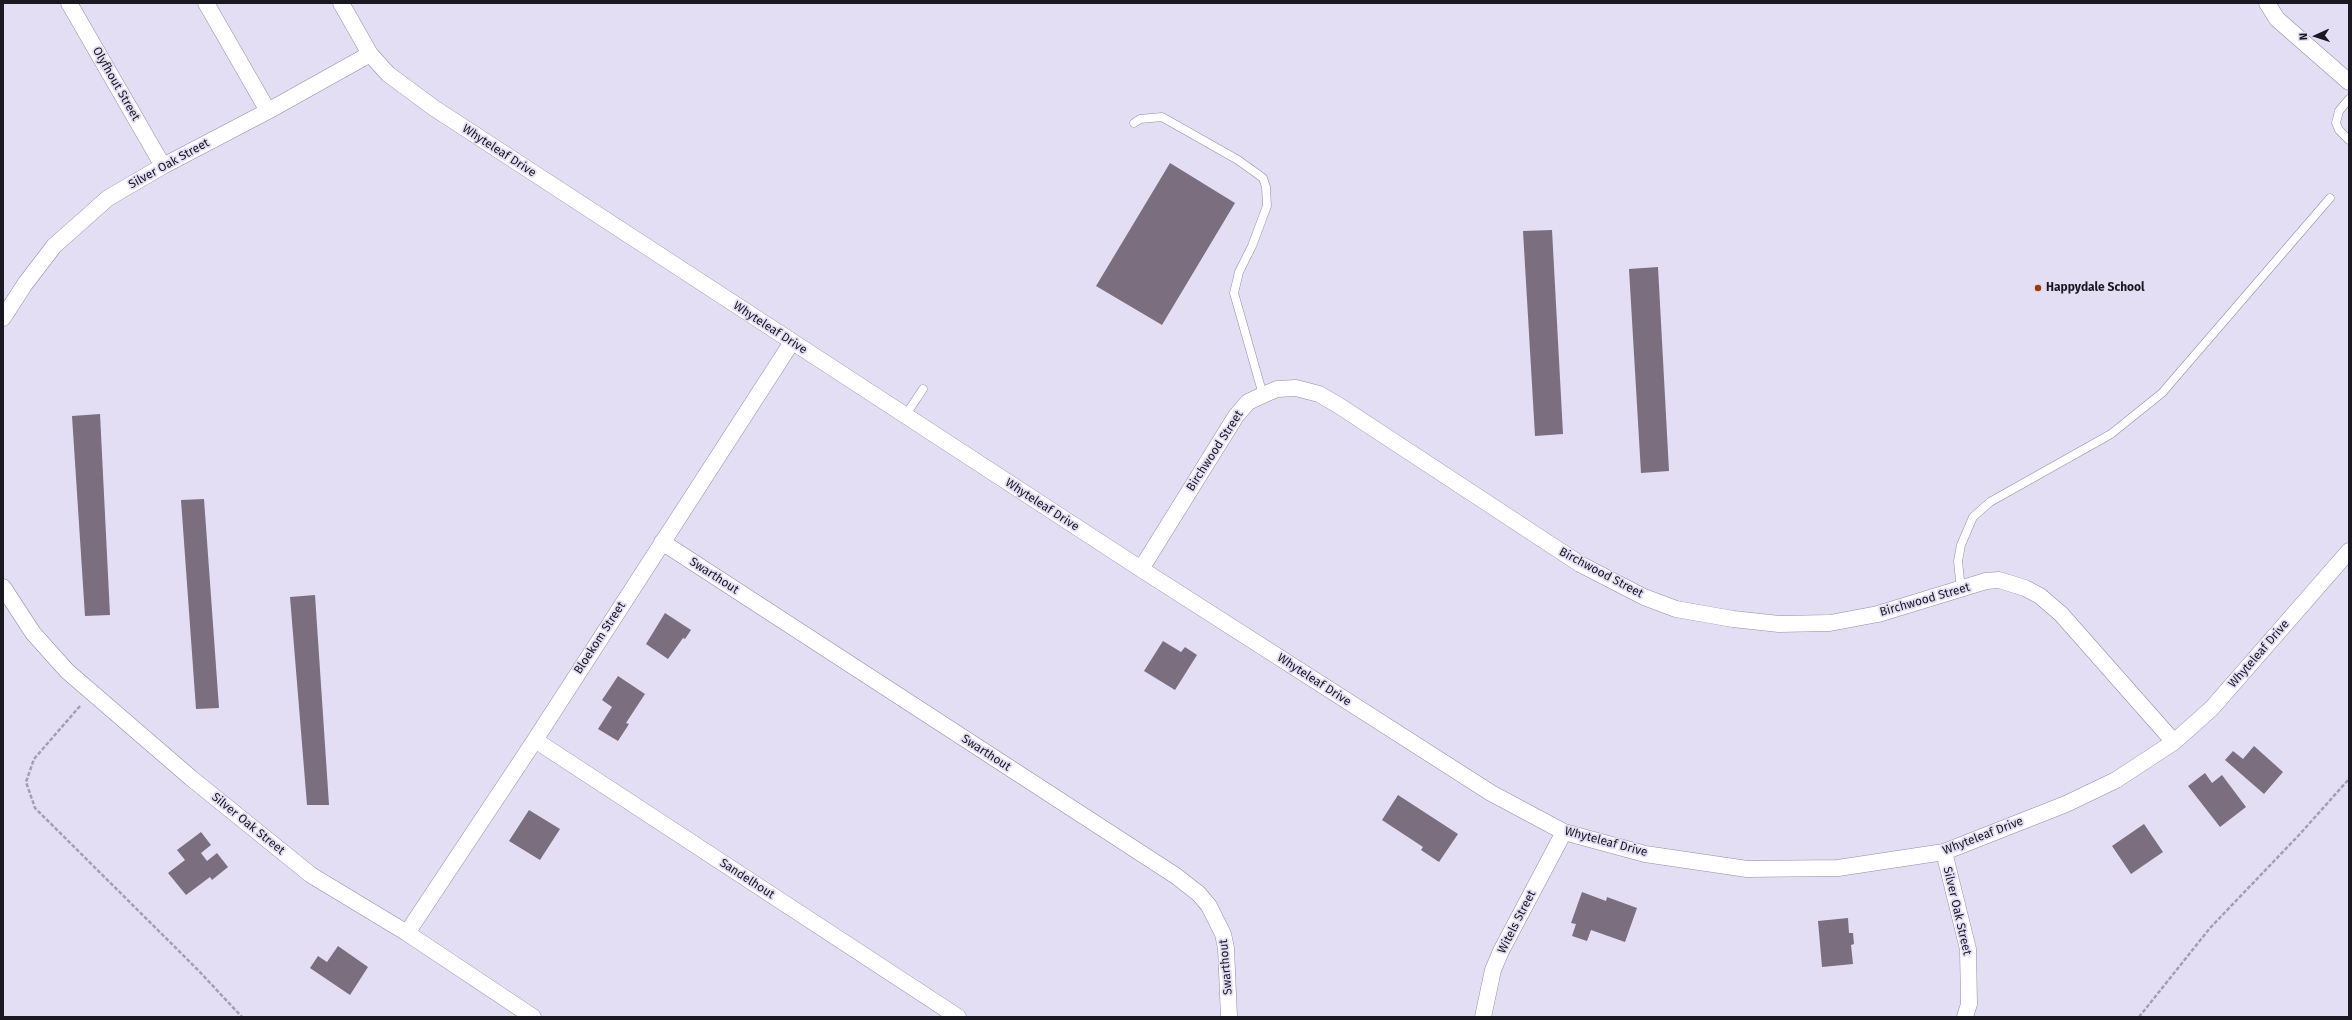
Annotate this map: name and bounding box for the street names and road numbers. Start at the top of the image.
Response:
street label: Olyfhout Street [89,45,143,123]
street label: Whyteleaf Drive [459,122,539,180]
street label: Silver Oak Street [126,136,212,192]
street label: Whyteleaf Drive [730,299,810,357]
street label: Birchwood Street [1184,408,1246,494]
street label: Whyteleaf Drive [1002,476,1082,534]
street label: Birchwood Street [1556,545,1646,601]
street label: Swarthout [687,555,741,597]
street label: Birchwood Street [1878,580,1972,620]
street label: Bloekom Street [571,599,629,677]
street label: Whyteleaf Drive [2226,617,2292,691]
street label: Whyteleaf Drive [1274,651,1354,709]
street label: Swarthout [959,732,1013,774]
street label: Silver Oak Street [208,790,288,858]
street label: Whyteleaf Drive [1941,814,2025,858]
street label: Whyteleaf Drive [1563,824,1649,860]
street label: Sandelhout [717,856,777,902]
street label: Silver Oak Street [1940,865,1974,957]
street label: Witels Street [1495,888,1539,956]
street label: Swarthout [1216,939,1236,995]

